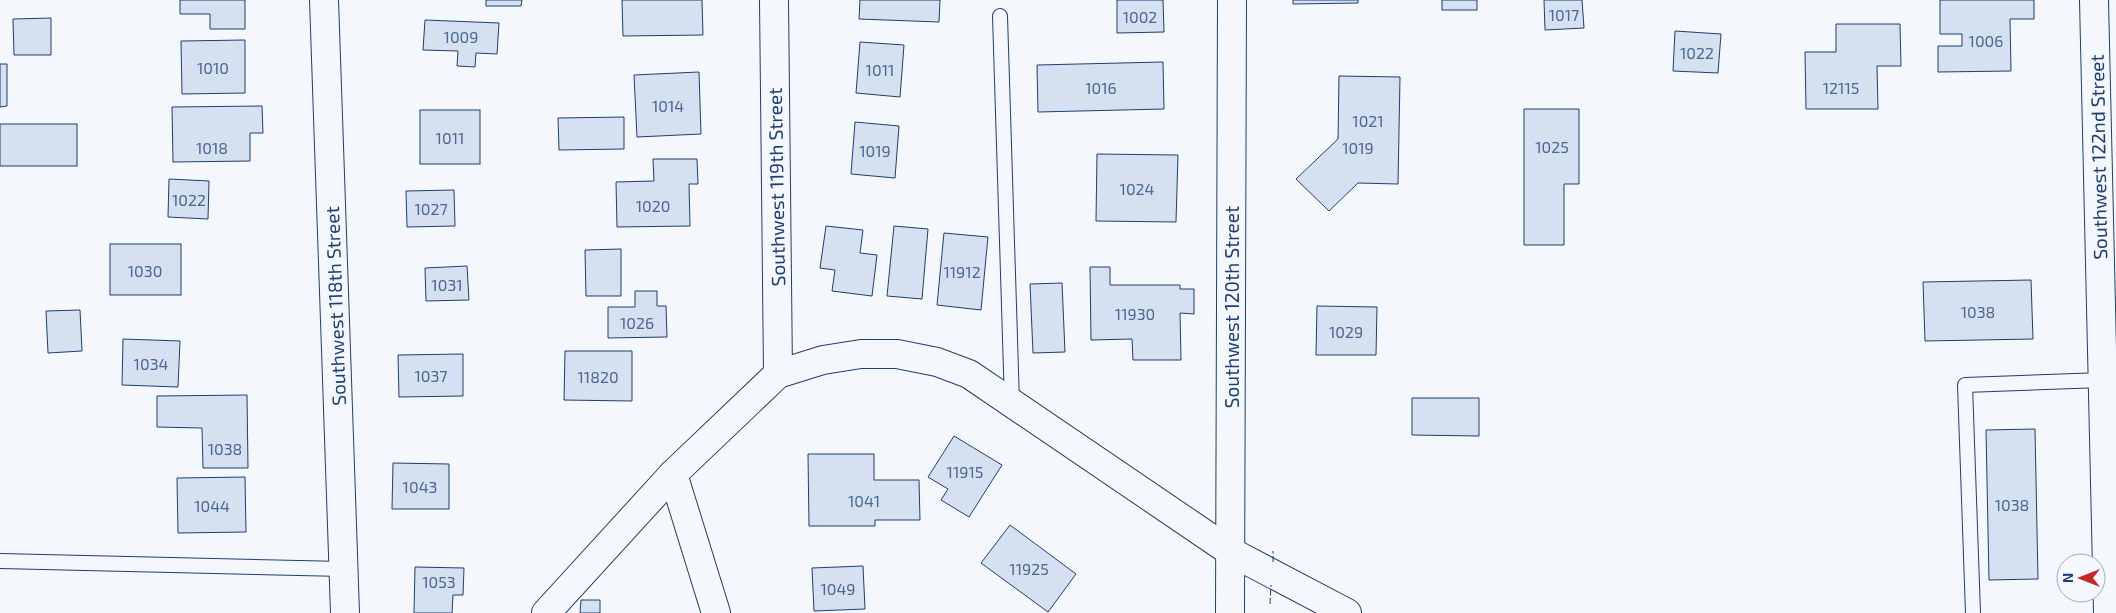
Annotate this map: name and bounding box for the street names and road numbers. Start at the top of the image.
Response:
street label: Southwest 122nd Street [2085,54,2111,260]
street label: Southwest 119th Street [763,87,789,287]
street label: Southwest 118th Street [320,206,350,406]
street label: Southwest 120th Street [1220,206,1243,408]

